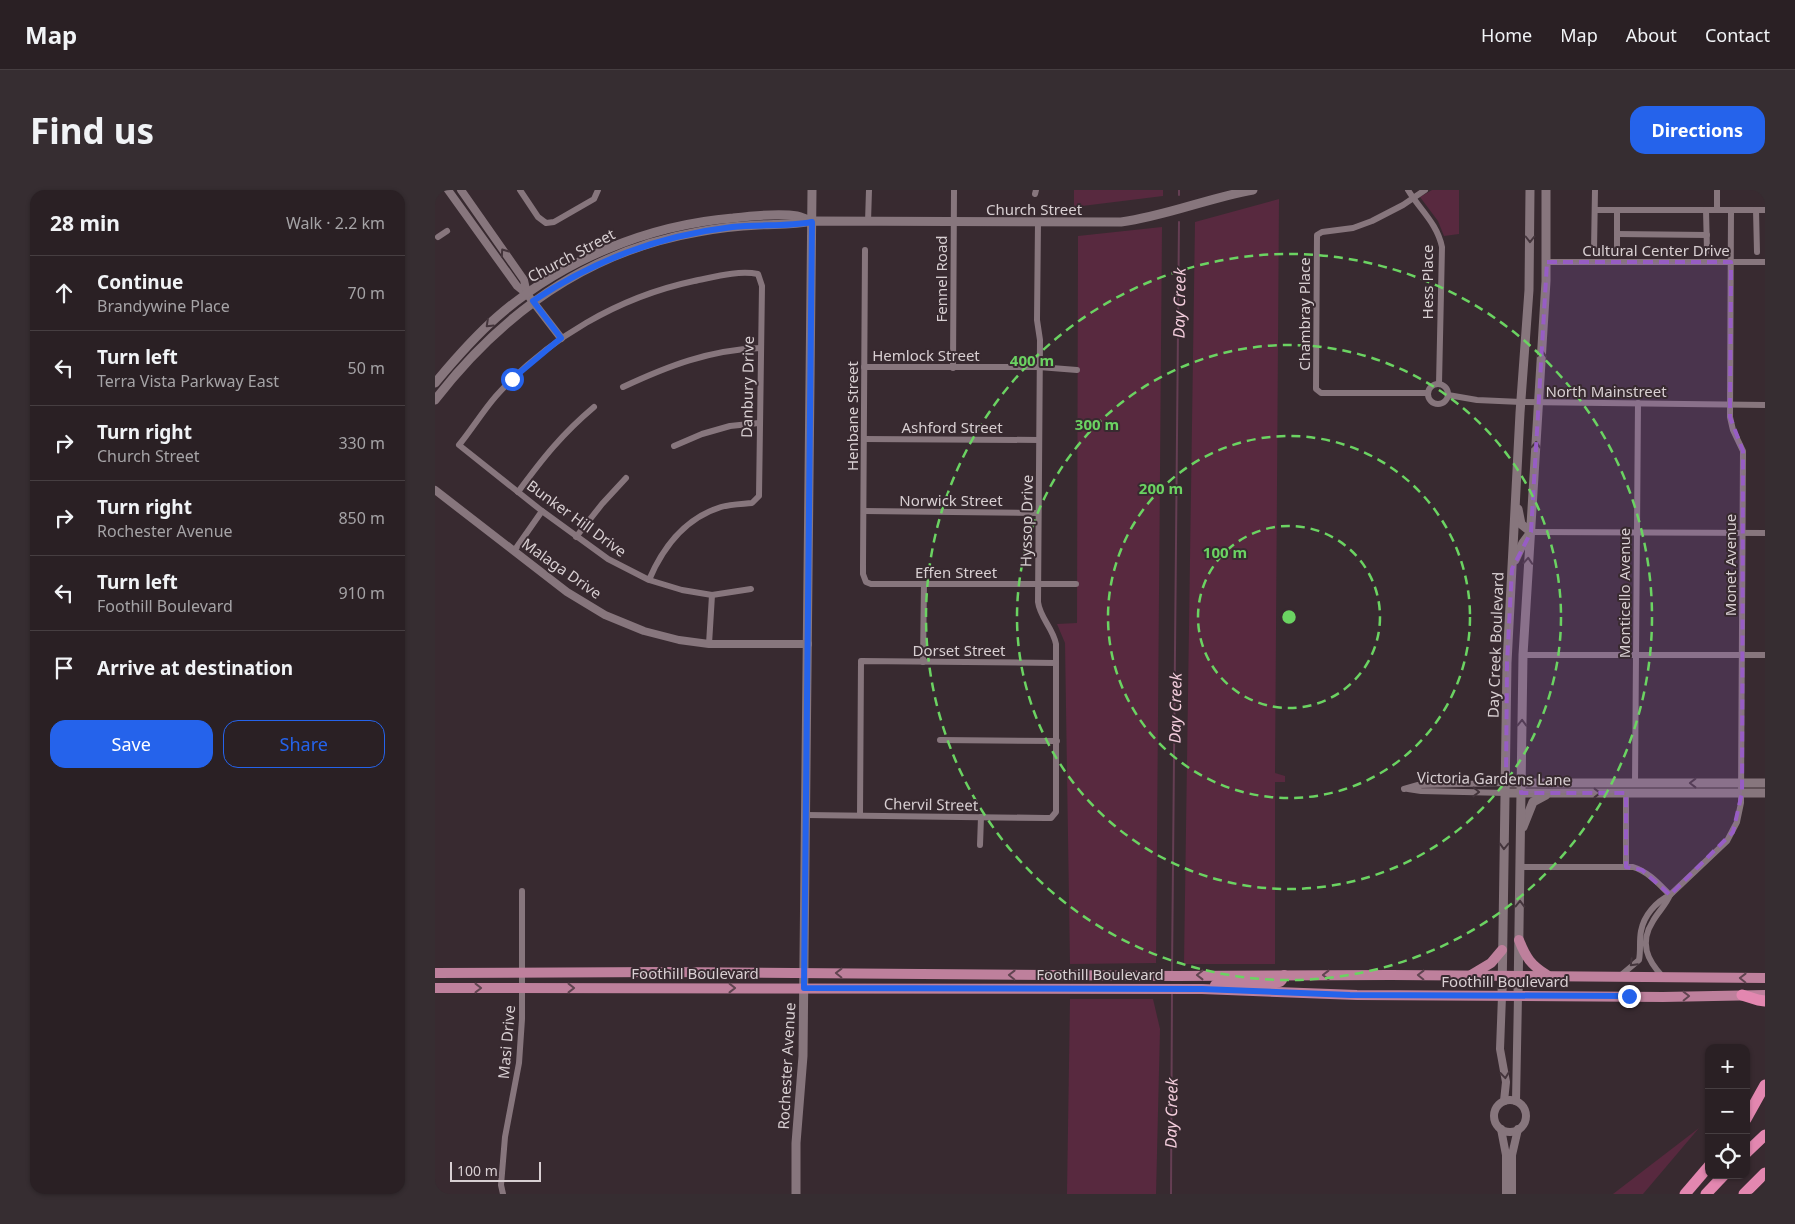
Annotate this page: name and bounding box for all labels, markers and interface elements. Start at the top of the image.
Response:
text: Map [25,18,77,51]
text: Home [1481,23,1532,47]
text: Map [1560,23,1598,47]
text: About [1626,23,1677,47]
text: Contact [1705,23,1770,47]
button: Directions [1630,106,1765,154]
text: Find us [30,107,154,154]
street label: Church Street [986,199,1083,219]
text: 28 min [50,209,120,237]
text: Walk · 2.2 km [286,212,385,234]
street label: Church Street [524,223,619,286]
street label: Fennel Road [931,235,951,323]
one-way arrow [1525,235,1535,243]
street label: Cultural Center Drive [1582,240,1730,260]
street label: Hess Place [1417,245,1437,319]
one-way arrow [501,248,510,257]
street label: Chambray Place [1294,257,1314,371]
water label: Day Creek [1167,266,1191,339]
text: Continue [97,269,183,295]
icon: ahead [50,279,78,307]
text: 70 m [348,282,385,304]
text: Brandywine Place [97,295,230,317]
one-way arrow [486,318,495,327]
street label: Danbury Drive [736,336,758,438]
text: Turn left [97,344,178,370]
street label: Hemlock Street [872,345,980,365]
text: 400 m [1010,350,1054,370]
one-way arrow [1536,350,1547,358]
icon: left [50,354,78,382]
text: 50 m [348,357,385,379]
street label: Henbane Street [842,360,862,471]
route start [501,368,524,391]
text: Terra Vista Parkway East [97,370,279,392]
street label: North Mainstreet [1545,381,1667,401]
text: 300 m [1075,414,1119,434]
street label: Ashford Street [901,417,1003,437]
text: Turn right [97,419,192,445]
icon: right [50,429,78,457]
text: 330 m [338,432,385,454]
one-way arrow [1530,441,1541,449]
text: Church Street [97,445,200,467]
street label: Bunker Hill Drive [523,475,631,561]
street label: Hyssop Drive [1015,475,1037,567]
text: 200 m [1139,478,1183,498]
street label: Norwick Street [899,490,1003,510]
text: Turn right [97,494,192,520]
icon: right [50,504,78,532]
text: 850 m [338,507,385,529]
street label: Monet Avenue [1720,514,1740,616]
text: Rochester Avenue [97,520,233,542]
street label: Monticello Avenue [1614,528,1634,658]
street label: Malaga Drive [518,533,606,603]
text: 100 m [1203,542,1247,562]
one-way arrow [1523,556,1534,564]
street label: Effen Street [915,562,998,582]
text: Turn left [97,569,178,595]
street label: Day Creek Boulevard [1482,571,1508,719]
icon: left [50,579,78,607]
text: 910 m [338,582,385,604]
text: Foothill Boulevard [97,595,233,617]
centre of rings [1280,608,1298,626]
street label: Dorset Street [912,640,1006,660]
icon: arrive [50,654,78,682]
text: Arrive at destination [97,655,293,681]
water label: Day Creek [1163,671,1187,744]
one-way arrow [1517,719,1527,726]
button: Save [50,720,213,768]
button: Share [223,720,385,768]
street label: Victoria Gardens Lane [1417,767,1571,789]
one-way arrow [1689,778,1696,788]
one-way arrow [1472,787,1480,798]
one-way arrow [1594,788,1601,798]
street label: Chervil Street [884,793,979,815]
one-way arrow [1499,842,1509,850]
one-way arrow [1515,899,1525,907]
one-way arrow [1630,957,1639,966]
street label: Foothill Boulevard [631,963,759,983]
street label: Foothill Boulevard [1036,964,1164,984]
one-way arrow [835,968,842,978]
one-way arrow [1008,970,1016,980]
one-way arrow [1196,970,1204,981]
one-way arrow [1322,970,1330,980]
one-way arrow [1417,970,1424,980]
street label: Foothill Boulevard [1441,971,1569,991]
one-way arrow [1739,973,1747,983]
one-way arrow [475,983,483,993]
one-way arrow [567,983,575,993]
one-way arrow [728,983,736,993]
route end [1618,985,1641,1008]
one-way arrow [1683,991,1691,1001]
street label: Rochester Avenue [773,1002,799,1130]
street label: Masi Drive [493,1004,519,1080]
map controls [1705,1044,1750,1179]
button: + [1705,1044,1750,1089]
one-way arrow [1499,1071,1509,1079]
water label: Day Creek [1159,1076,1183,1149]
button: − [1705,1089,1750,1134]
button: locate [1705,1134,1750,1179]
scale bar [450,1159,541,1182]
text: 100 m [457,1161,498,1180]

